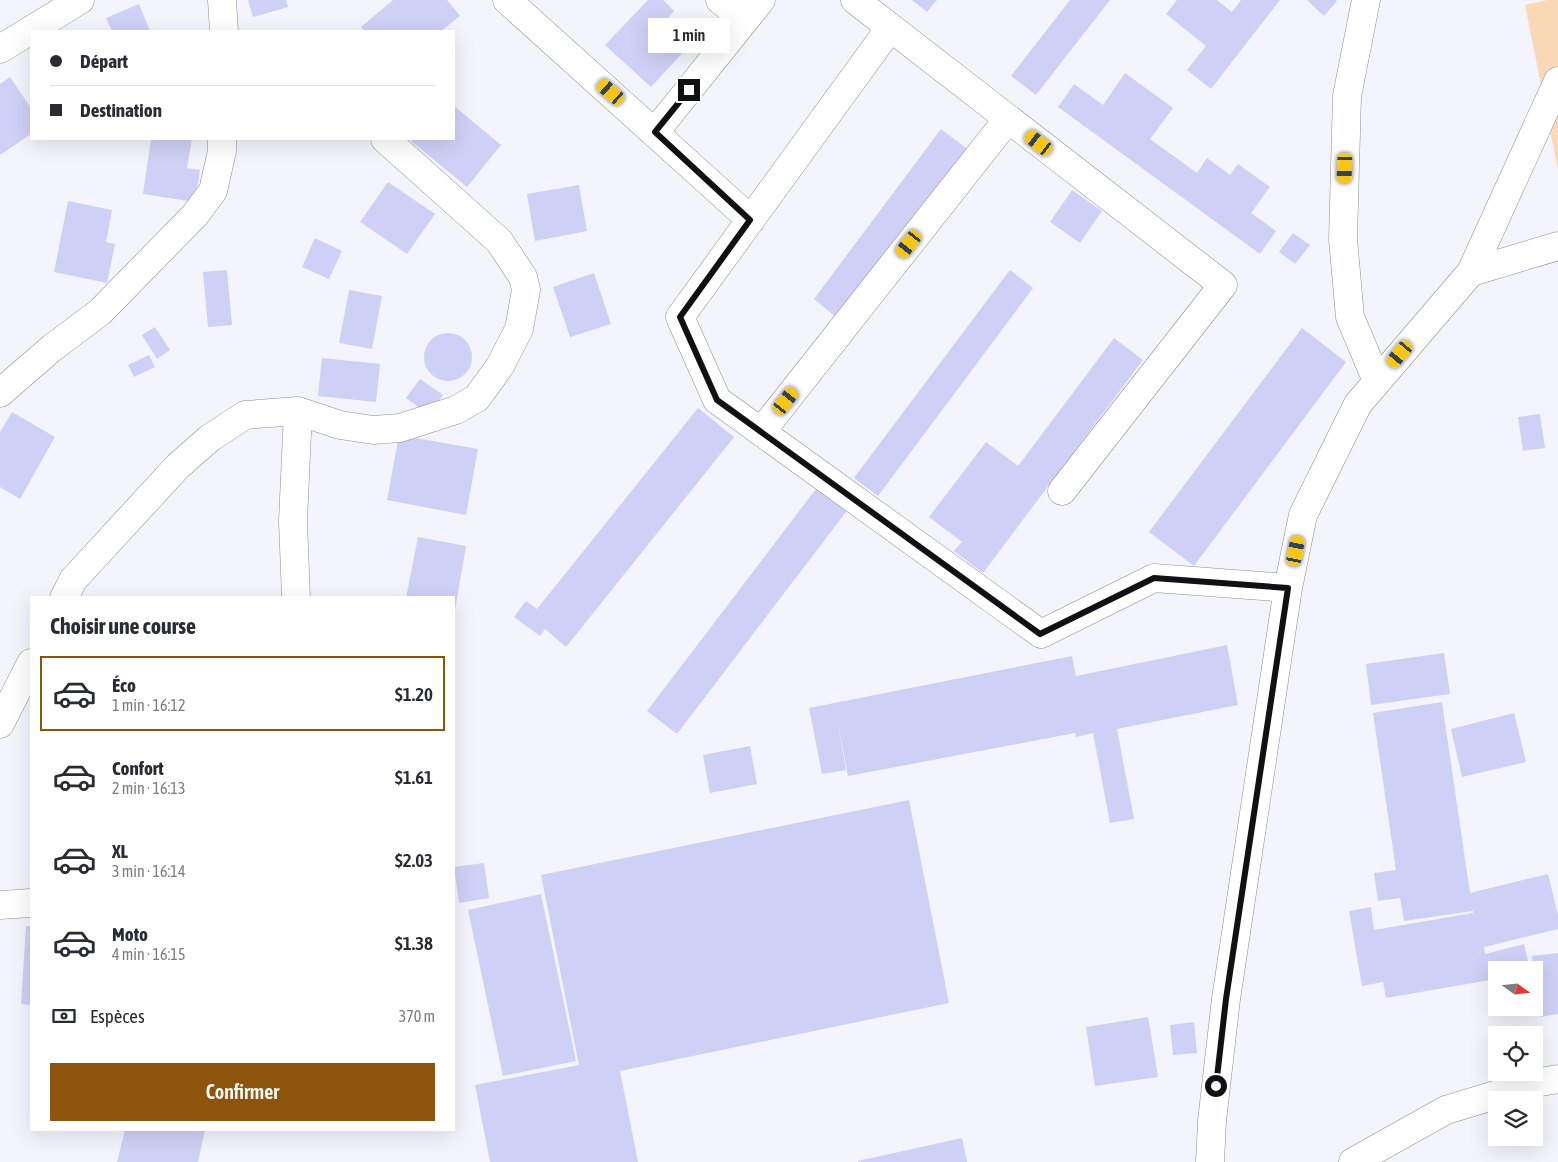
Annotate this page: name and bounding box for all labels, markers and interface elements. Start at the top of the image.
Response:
callout: 1 min [648,18,730,52]
text: 1 min [673,26,705,44]
text: Départ [80,50,128,72]
car [594,76,627,108]
route end [678,79,700,101]
text: Destination [80,99,162,121]
car [1022,128,1055,158]
car [1336,153,1353,183]
car [893,228,924,260]
car [1384,338,1415,370]
car [770,385,801,417]
car [1285,535,1306,567]
text: Choisir une course [50,613,196,639]
icon: car [52,671,97,716]
text: Éco [112,674,136,696]
text: $1.20 [395,683,433,705]
text: 1 min · 16:12 [112,696,185,714]
icon: car [52,754,97,799]
text: Confort [112,757,164,779]
text: $1.61 [395,766,433,788]
text: 2 min · 16:13 [112,779,185,797]
icon: car [52,837,97,882]
text: XL [112,840,128,862]
text: $2.03 [395,849,433,871]
text: 3 min · 16:14 [112,862,185,880]
icon: car [52,920,97,965]
text: Moto [112,923,148,945]
text: $1.38 [395,932,433,954]
text: 4 min · 16:15 [112,945,185,963]
north arrow [1488,961,1542,1016]
map controls [1488,961,1543,1146]
icon: cash [50,1002,78,1030]
text: Espèces [90,1005,145,1027]
text: 370 m [399,1007,435,1025]
button: locate [1488,1026,1543,1081]
button: Confirmer [50,1063,435,1121]
route start [1205,1075,1227,1097]
button: layers [1488,1091,1543,1146]

